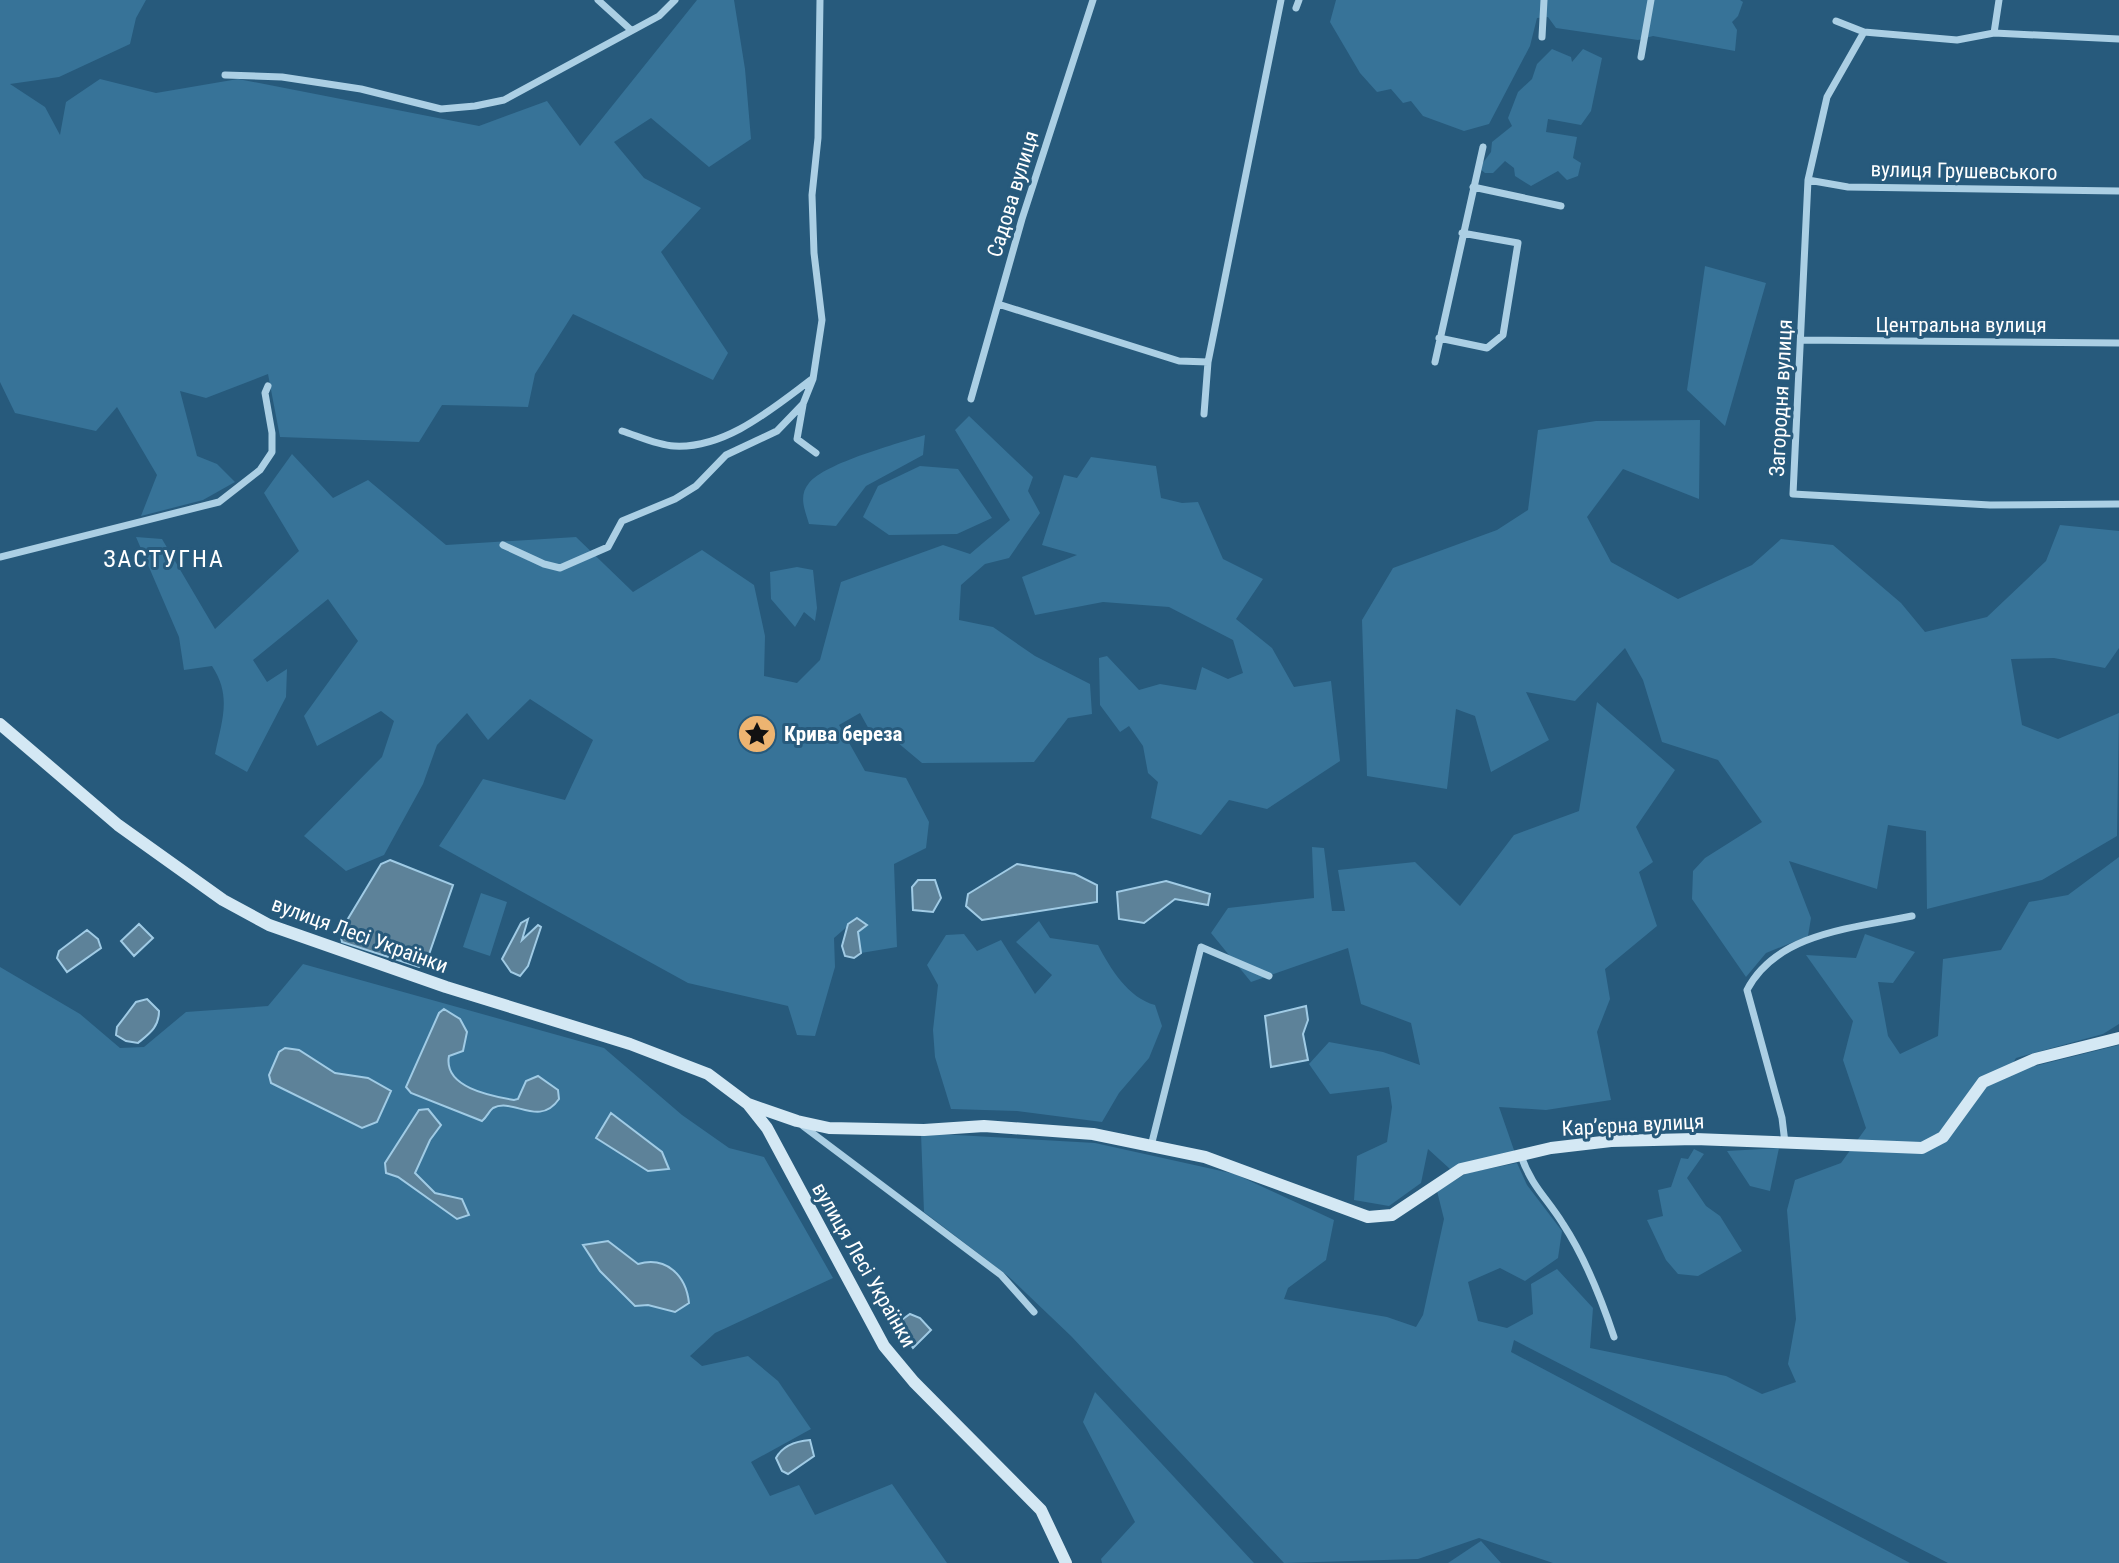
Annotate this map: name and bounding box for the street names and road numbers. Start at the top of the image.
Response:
street label: Садова вулиця [982,128,1044,260]
street label: вулиця Грушевського [1870,157,2058,185]
street label: Центральна вулиця [1875,313,2047,337]
street label: Загородня вулиця [1765,319,1797,477]
street label: вулиця Лесі Українки [269,892,451,978]
street label: Карʼєрна вулиця [1561,1109,1705,1141]
street label: вулиця Лесі Українки [807,1179,921,1351]

